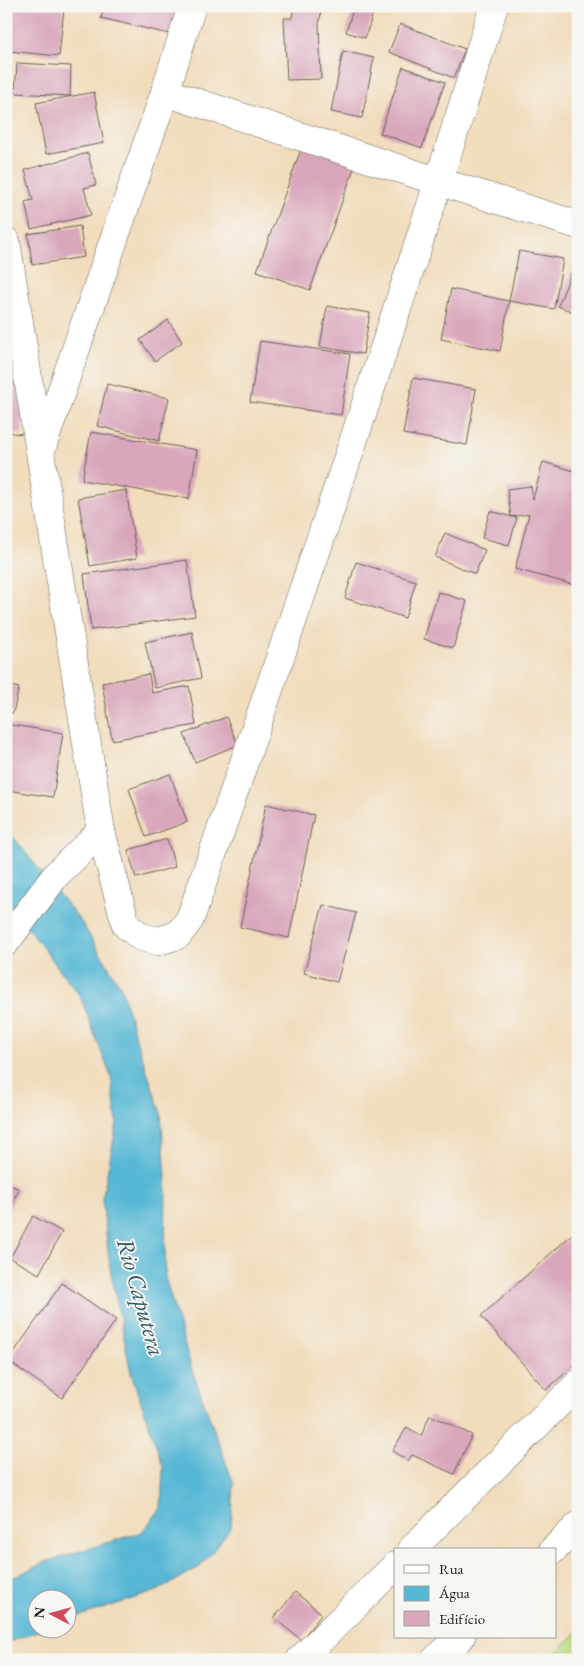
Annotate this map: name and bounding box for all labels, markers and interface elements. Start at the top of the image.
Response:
water label: Rio Caputera [110,1234,173,1360]
legend [394,1548,556,1638]
text: Rua [439,1559,464,1578]
text: Água [438,1583,470,1602]
north arrow [28,1588,78,1638]
text: N [30,1605,49,1619]
text: Edifício [439,1609,485,1628]

